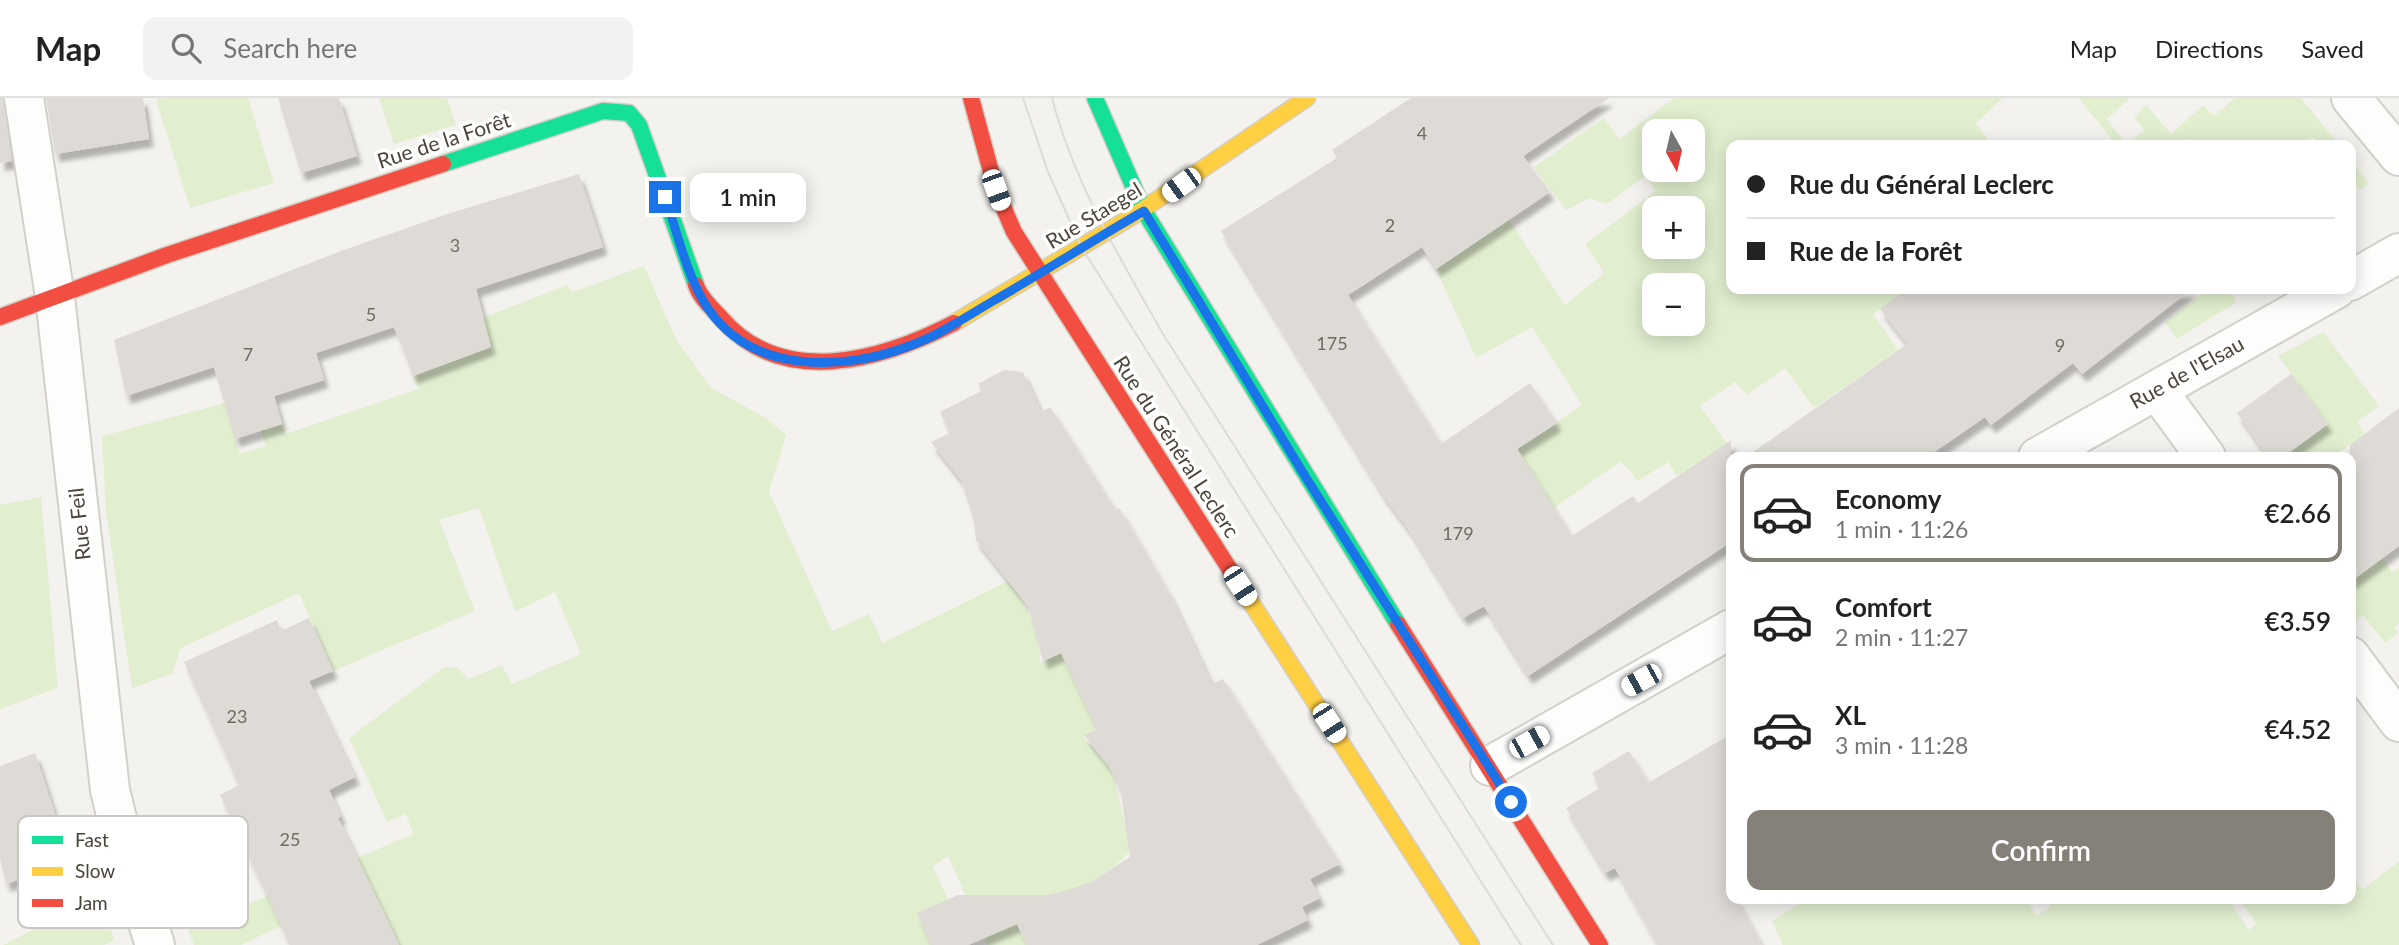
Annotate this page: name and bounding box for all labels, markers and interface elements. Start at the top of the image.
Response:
search box [143,17,633,80]
text: Map [35,28,101,68]
icon: search [167,29,205,67]
text: Search here [223,32,357,64]
text: Map [2070,34,2117,63]
text: Directions [2155,34,2263,63]
text: Saved [2301,34,2364,63]
street label: Rue de la Forêt [374,106,514,173]
north arrow [1642,119,1704,182]
map controls [1642,119,1705,336]
house number: 4 [1417,122,1427,144]
car [1158,164,1205,206]
car [979,167,1014,213]
text: Rue du Général Leclerc [1789,168,2054,200]
callout: 1 min [690,172,805,222]
street label: Rue Staegel [1041,176,1146,253]
route end [649,181,681,213]
text: 1 min [720,183,776,211]
button: + [1642,196,1705,259]
house number: 2 [1385,214,1395,236]
house number: 3 [450,234,460,256]
text: Rue de la Forêt [1789,235,1962,267]
button: − [1642,273,1705,336]
house number: 5 [366,303,376,325]
street label: Rue de l'Elsau [2125,330,2248,413]
house number: 175 [1316,332,1348,354]
house number: 9 [2055,334,2065,356]
house number: 7 [243,343,253,365]
street label: Rue du Général Leclerc [1109,351,1245,542]
icon: car [1751,482,1814,545]
text: Economy [1835,483,1941,515]
street label: Rue Feil [62,487,95,562]
text: €2.66 [2265,497,2331,529]
text: 1 min · 11:26 [1835,515,1968,543]
house number: 179 [1442,522,1474,544]
car [1220,563,1261,609]
icon: car [1751,590,1814,653]
text: Comfort [1835,591,1932,623]
text: €3.59 [2265,605,2331,637]
text: 2 min · 11:27 [1835,623,1968,651]
car [1618,661,1665,699]
icon: car [1751,698,1814,761]
text: XL [1835,699,1866,731]
car [1309,700,1350,746]
house number: 23 [227,705,247,727]
text: €4.52 [2265,713,2331,745]
car [1506,723,1553,761]
text: 3 min · 11:28 [1835,731,1968,759]
route start [1495,786,1527,818]
button: Confirm [1747,810,2335,890]
legend [18,816,248,928]
text: Fast [75,828,109,851]
house number: 25 [280,828,300,850]
text: Slow [75,859,115,882]
text: Jam [75,891,108,914]

